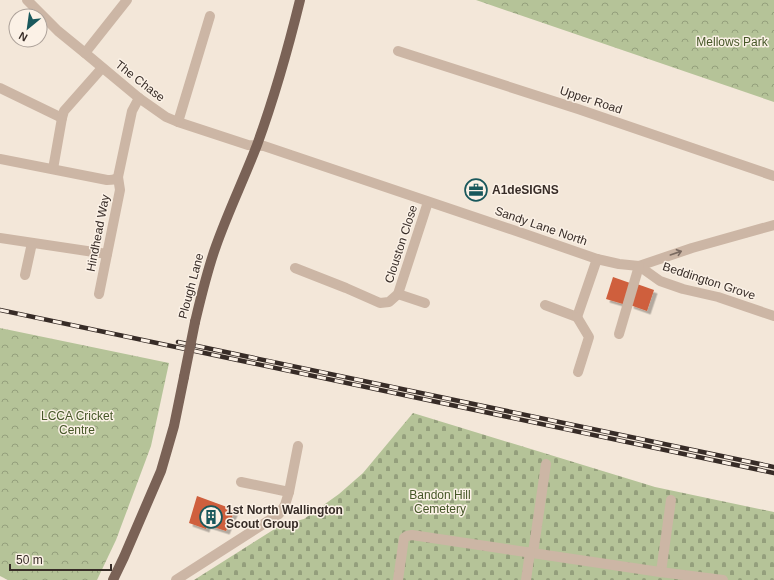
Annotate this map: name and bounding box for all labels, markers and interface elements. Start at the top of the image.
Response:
north arrow [8,8,48,48]
text: N [17,30,30,44]
park label: Mellows Park [696,35,769,49]
street label: The Chase [113,57,168,105]
street label: Upper Road [558,83,624,117]
office icon: A1deSIGNS [463,177,489,203]
place label: A1deSIGNS [492,183,559,197]
street label: Hindhead Way [84,193,112,273]
street label: Clouston Close [382,203,420,285]
street label: Sandy Lane North [493,204,589,248]
one-way arrow [669,249,681,257]
street label: Plough Lane [176,251,207,320]
street label: Beddington Grove [661,259,757,303]
park label: LCCA Cricket Centre [41,409,114,437]
park label: Bandon Hill Cemetery [409,488,471,516]
place label: 1st North Wallington Scout Group [226,503,343,531]
building icon: 1st North Wallington Scout Group [198,504,224,530]
scale bar [10,546,111,572]
text: 50 m [16,553,43,567]

